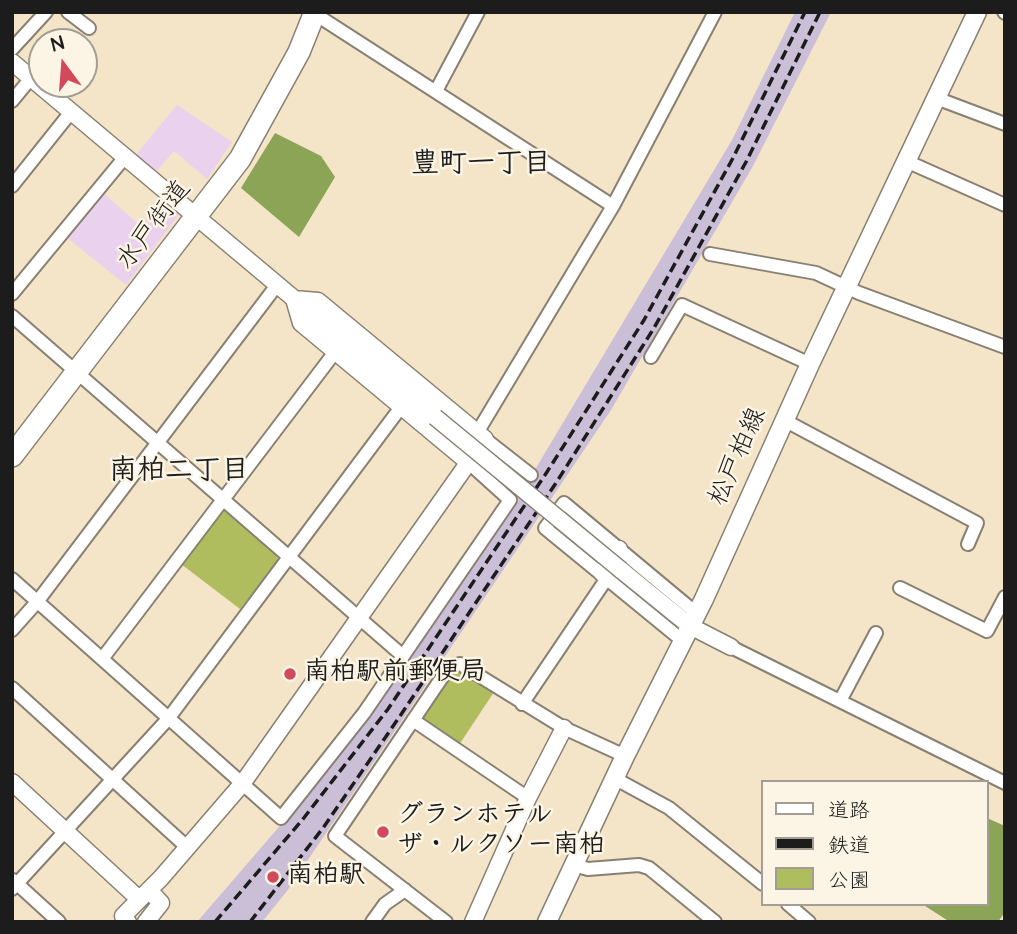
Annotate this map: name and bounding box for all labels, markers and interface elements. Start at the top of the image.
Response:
north arrow [28,28,98,98]
text: N [48,30,67,59]
district label: 豊町一丁目 [411,148,551,182]
street label: 水戸街道 [111,175,199,277]
street label: 松戸柏線 [704,403,774,511]
district label: 南柏二丁目 [109,455,249,489]
place label: 南柏駅前郵便局 [304,658,486,690]
marker: 南柏駅前郵便局 [282,666,298,682]
legend [762,780,989,906]
text: 道路 [828,796,870,825]
place label: グランホテル ザ・ルクソー南柏 [397,801,605,862]
marker: グランホテル ザ・ルクソー南柏 [375,824,391,840]
text: 鉄道 [828,831,870,860]
place label: 南柏駅 [287,861,365,893]
text: 公園 [828,866,870,895]
marker: 南柏駅 [265,869,281,885]

